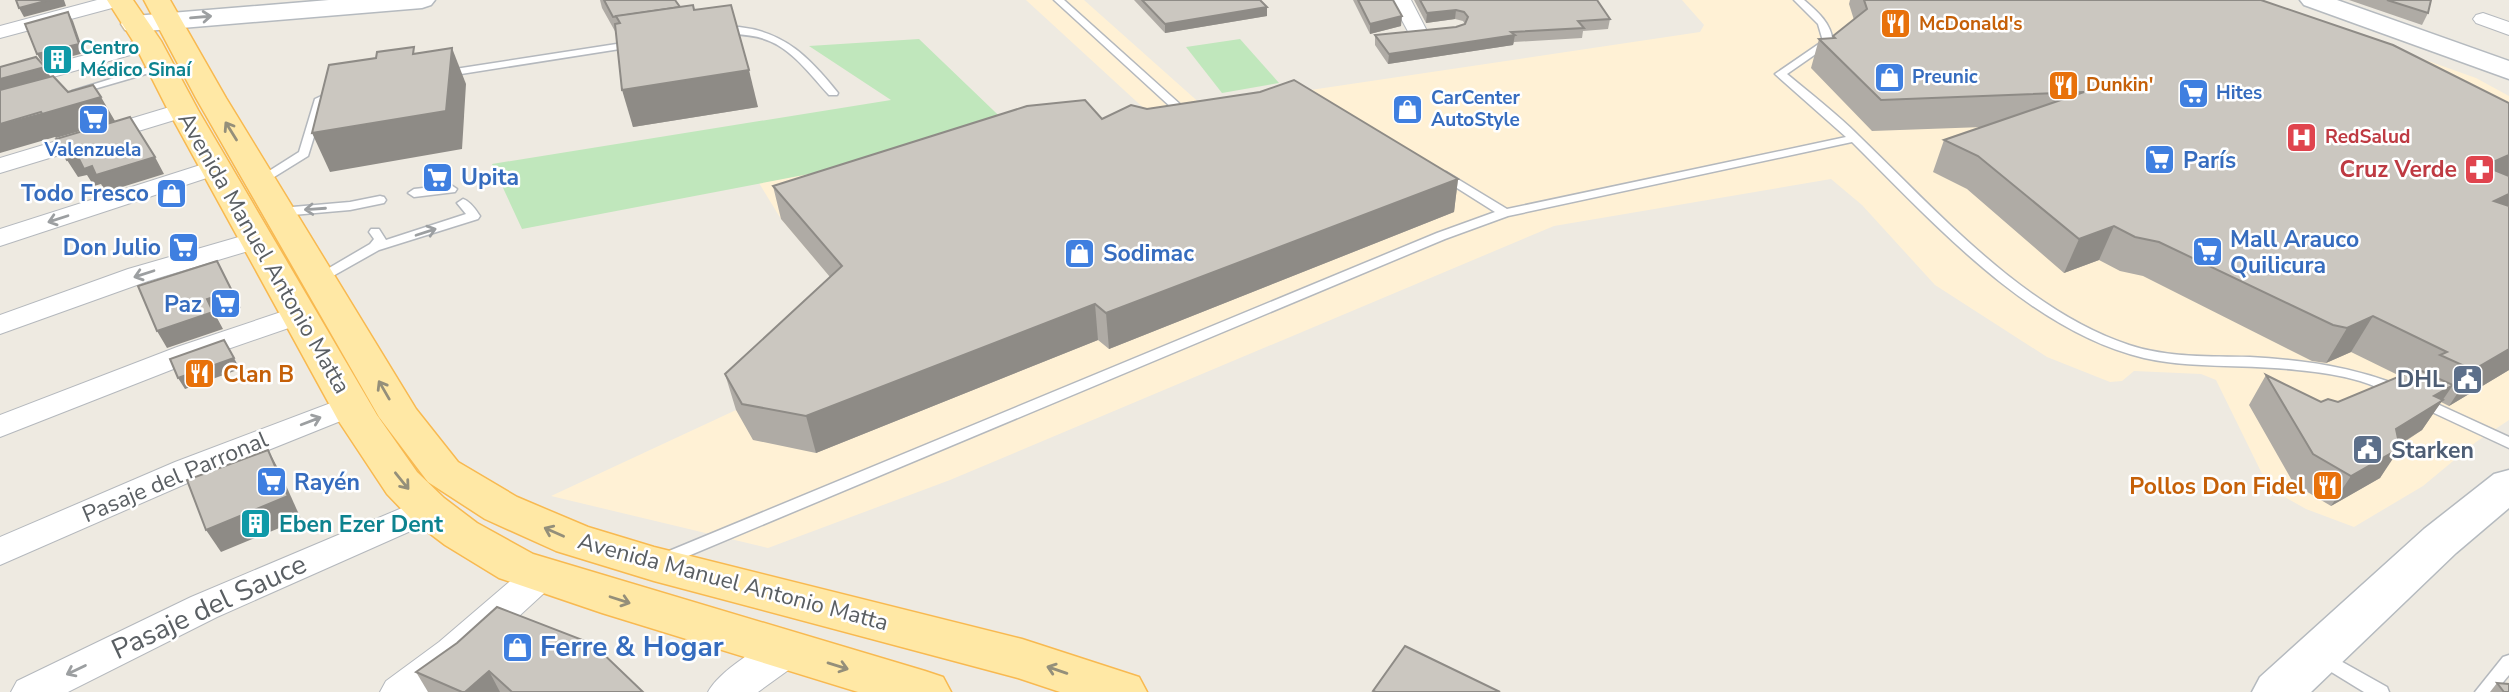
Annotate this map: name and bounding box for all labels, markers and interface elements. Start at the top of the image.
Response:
restaurant icon: McDonald's [1879,7,1913,41]
one-way arrow [190,10,212,23]
place label: McDonald's [1919,11,2023,37]
place label: Centro Médico Sinaí [80,35,192,83]
building icon: Centro Médico Sinaí [40,42,74,76]
shop icon: Preunic [1872,60,1906,94]
place label: Preunic [1912,64,1978,90]
restaurant icon: Dunkin' [2046,68,2080,102]
place label: Dunkin' [2086,72,2153,98]
supermarket icon: Hites [2176,76,2210,110]
place label: Hites [2216,80,2262,106]
place label: CarCenter AutoStyle [1431,85,1521,133]
shop icon: CarCenter AutoStyle [1391,92,1425,126]
supermarket icon: Valenzuela [76,102,110,136]
street label: Avenida Manuel Antonio Matta [171,107,357,399]
hospital icon: RedSalud [2285,120,2319,154]
one-way arrow [223,122,238,141]
place label: RedSalud [2325,124,2410,150]
place label: Valenzuela [44,137,141,163]
supermarket icon: París [2143,143,2177,177]
place label: París [2183,145,2236,176]
pharmacy icon: Cruz Verde [2463,152,2497,186]
place label: Cruz Verde [2339,154,2457,185]
supermarket icon: Upita [421,160,455,194]
place label: Upita [461,162,519,193]
shop icon: Todo Fresco [155,176,189,210]
place label: Todo Fresco [21,178,149,209]
one-way arrow [304,202,327,215]
one-way arrow [48,214,70,226]
one-way arrow [415,224,437,237]
place label: Mall Arauco Quilicura [2230,224,2359,281]
supermarket icon: Don Julio [167,230,201,264]
place label: Don Julio [63,232,161,263]
supermarket icon: Mall Arauco Quilicura [2190,235,2224,269]
shop icon: Sodimac [1063,236,1097,270]
place label: Sodimac [1103,238,1194,269]
one-way arrow [133,268,155,281]
supermarket icon: Paz [208,287,242,321]
place label: Paz [164,289,202,320]
restaurant icon: Clan B [183,357,217,391]
place label: Clan B [223,359,294,390]
public building icon: DHL [2451,362,2485,396]
place label: DHL [2397,364,2445,395]
one-way arrow [377,380,391,400]
one-way arrow [300,413,322,426]
street label: Pasaje del Parronal [77,424,273,530]
public building icon: Starken [2351,433,2385,467]
place label: Starken [2391,435,2474,466]
supermarket icon: Rayén [254,465,288,499]
place label: Rayén [294,467,360,498]
restaurant icon: Pollos Don Fidel [2311,469,2345,503]
one-way arrow [394,471,409,489]
place label: Pollos Don Fidel [2129,471,2306,502]
building icon: Eben Ezer Dent [239,507,273,541]
place label: Eben Ezer Dent [279,509,443,540]
one-way arrow [544,524,565,537]
street label: Avenida Manuel Antonio Matta [574,526,892,638]
street label: Pasaje del Sauce [105,545,313,669]
one-way arrow [609,595,631,608]
place label: Ferre & Hogar [540,628,724,666]
shop icon: Ferre & Hogar [500,630,534,664]
one-way arrow [827,660,849,673]
one-way arrow [66,663,87,677]
one-way arrow [1046,663,1068,675]

